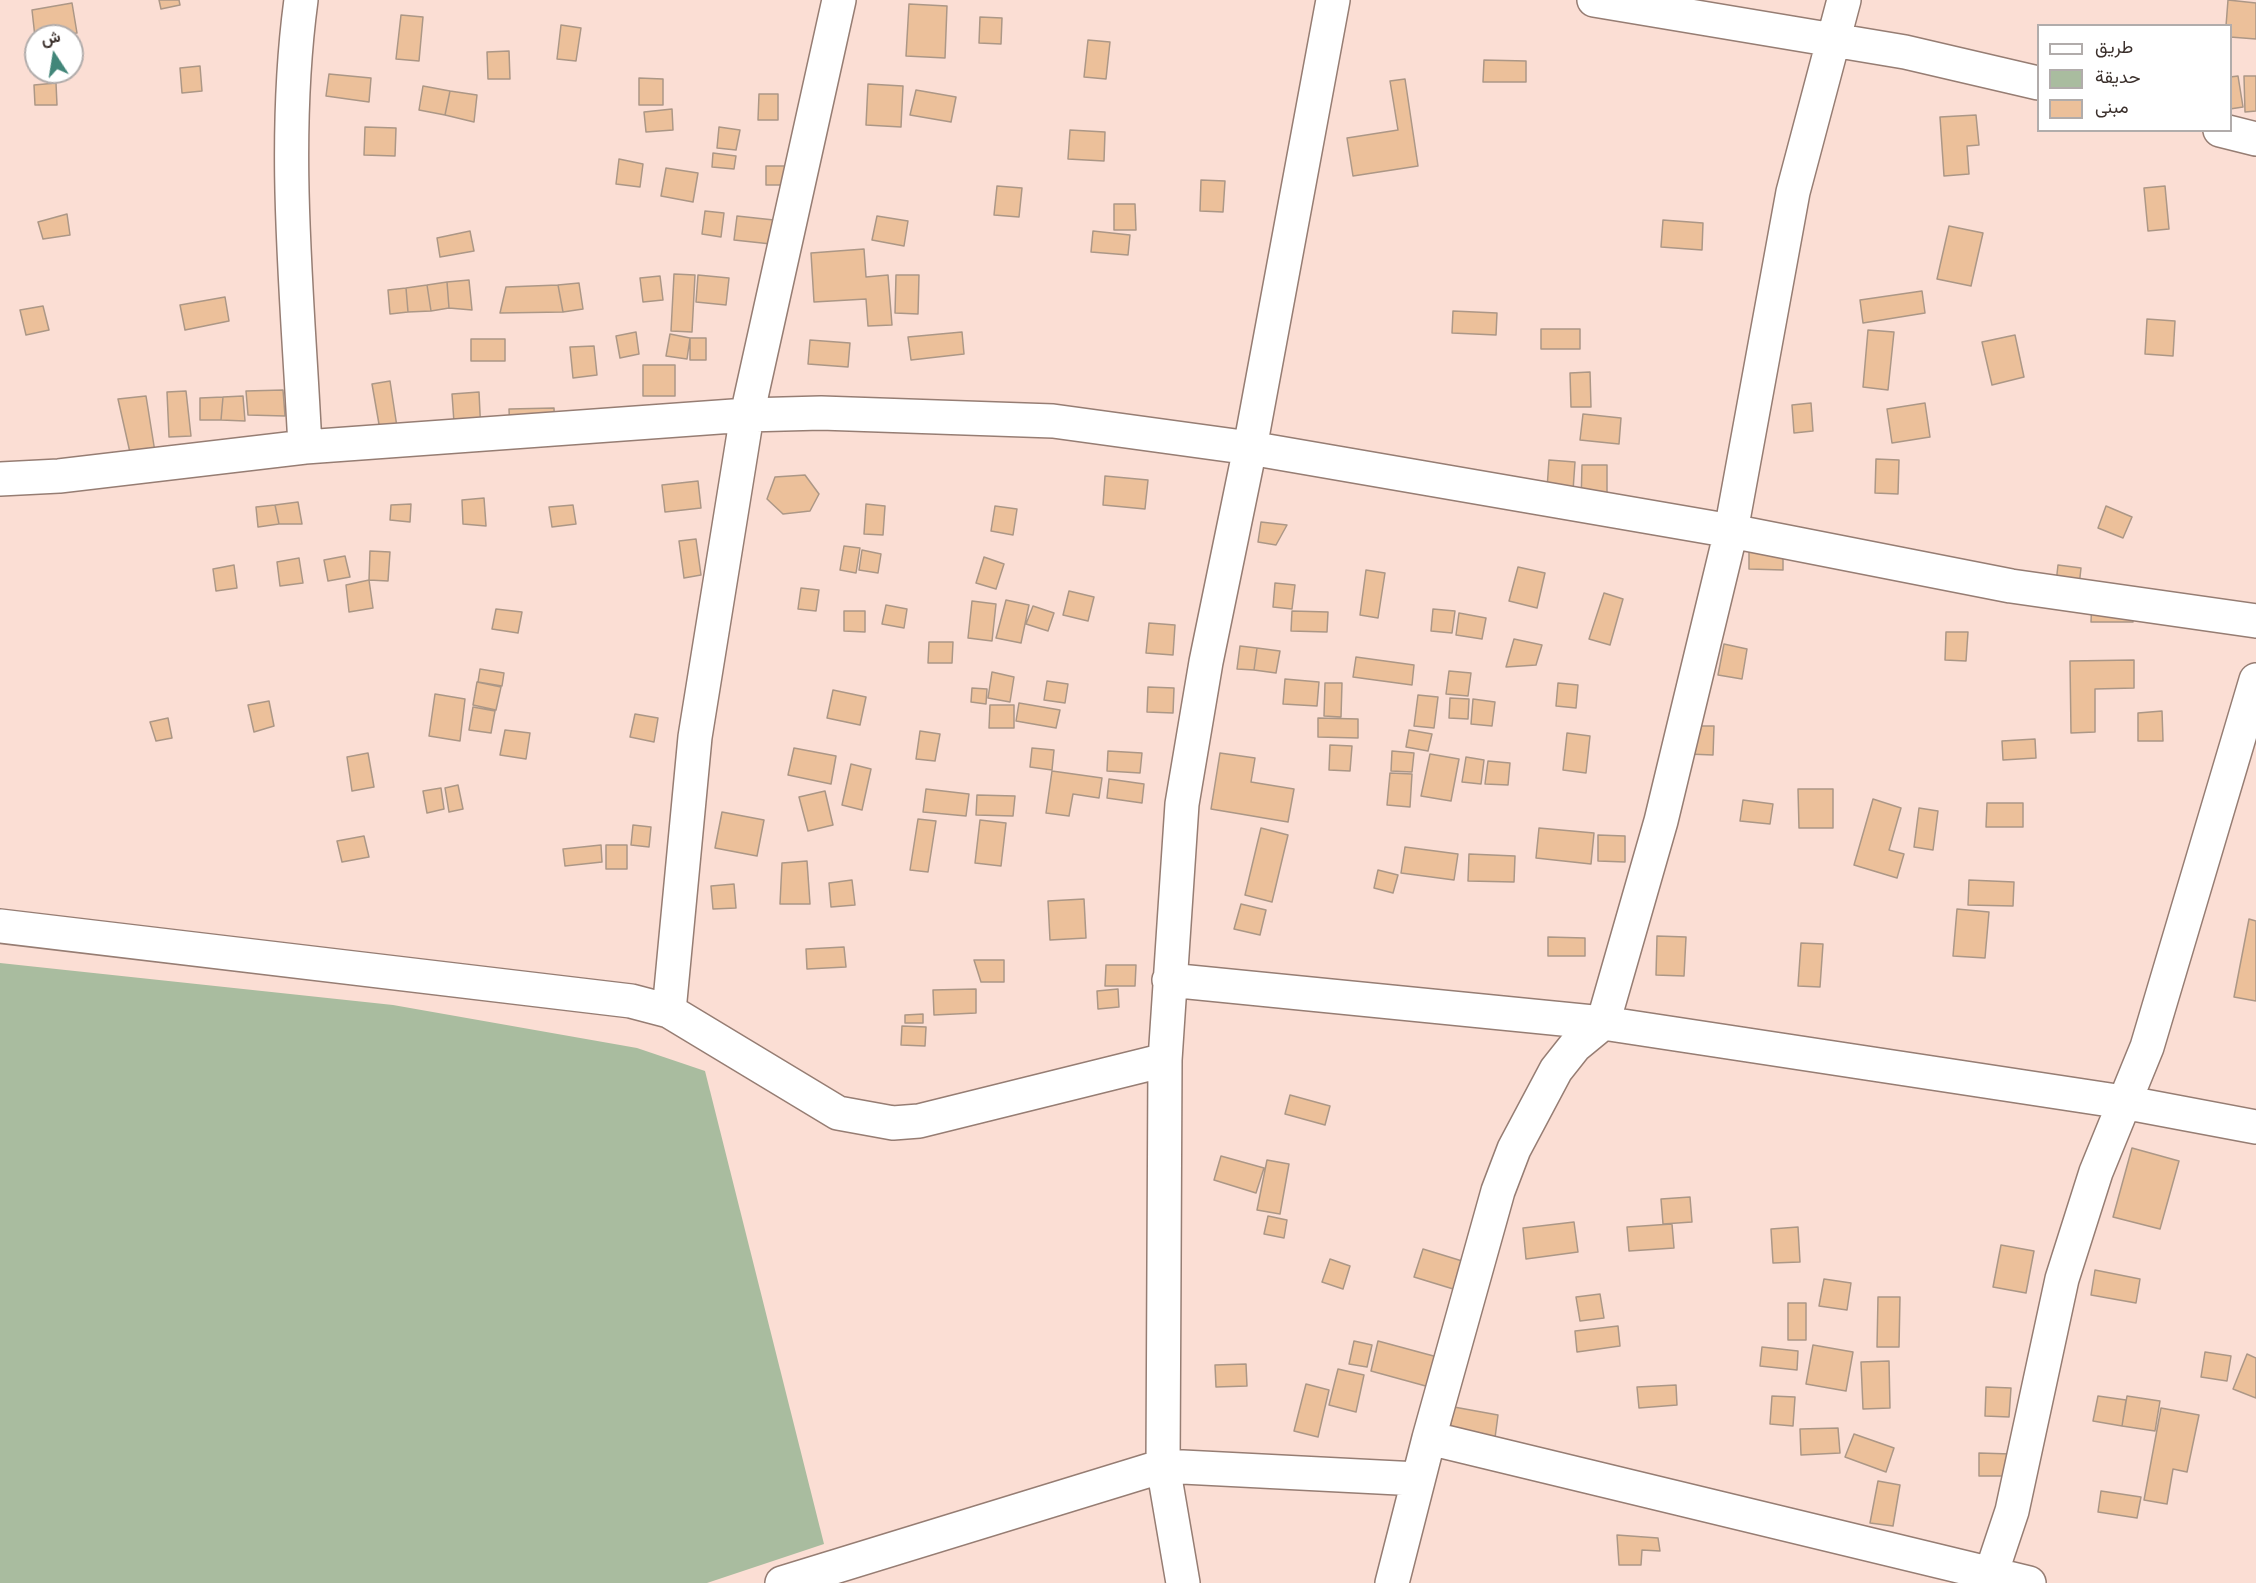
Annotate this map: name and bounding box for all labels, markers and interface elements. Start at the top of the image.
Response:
north arrow [24,24,84,84]
legend [2037,24,2232,132]
text: ش [39,27,62,49]
text: طريق [2095,36,2133,57]
text: حديقة [2095,66,2141,87]
text: مبنى [2095,96,2129,117]

